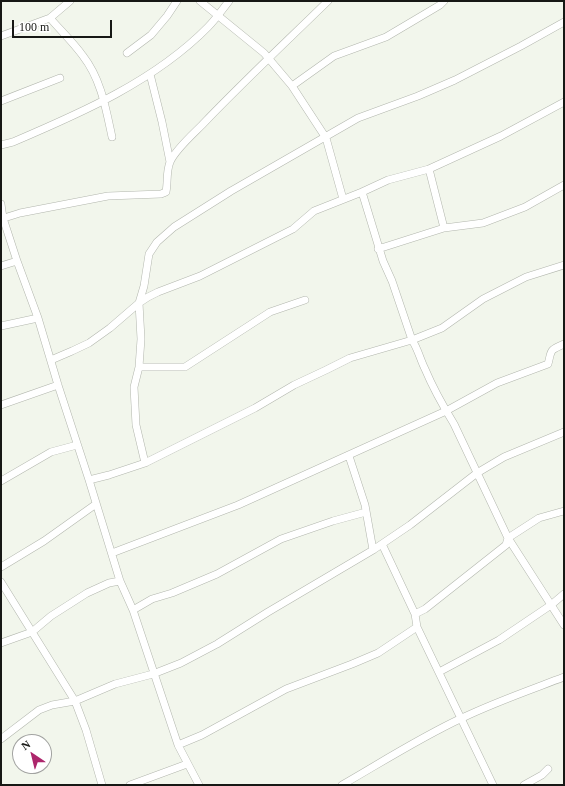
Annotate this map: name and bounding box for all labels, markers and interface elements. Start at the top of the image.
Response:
scale bar [14,12,114,38]
text: 100 m [19,20,49,34]
north arrow [12,734,52,774]
text: N [19,738,32,752]

